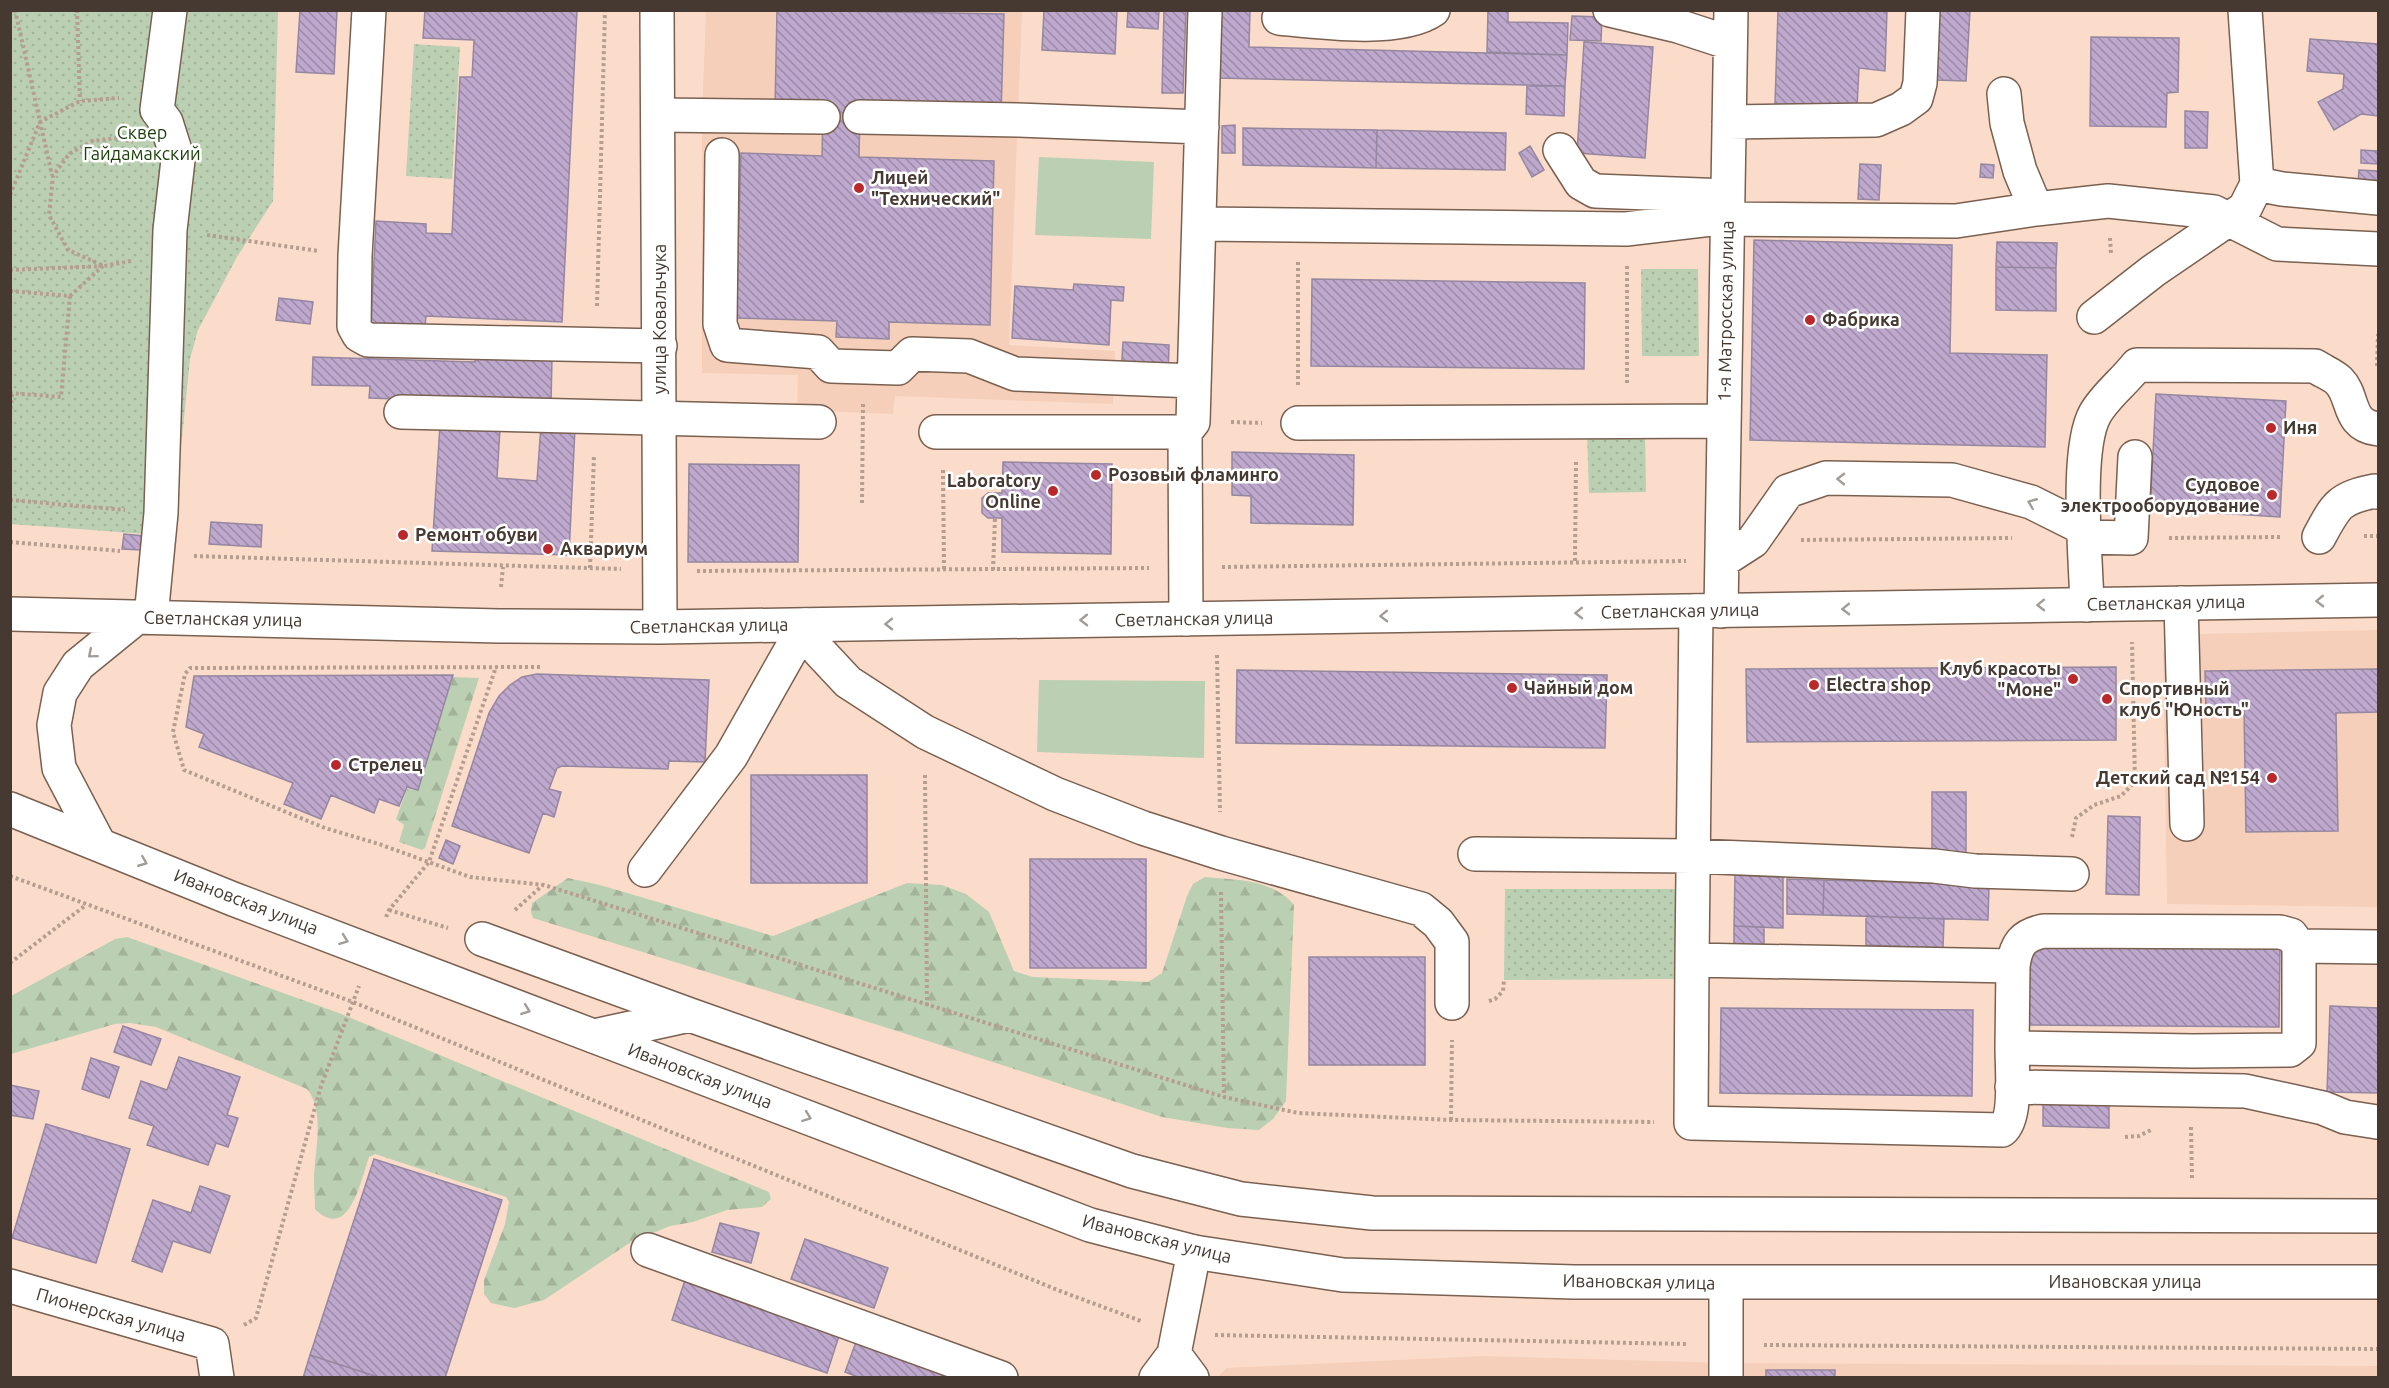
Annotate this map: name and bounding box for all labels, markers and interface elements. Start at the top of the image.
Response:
park label: Сквер Гайдамакский [83,122,201,163]
place label: Лицей "Технический" [871,167,1000,208]
marker: Лицей "Технический" [852,181,866,195]
street label: 1-я Матросская улица [1713,220,1737,402]
street label: улица Ковальчука [649,244,669,394]
place label: Фабрика [1822,309,1900,329]
marker: Фабрика [1803,313,1817,327]
place label: Иня [2283,417,2317,437]
marker: Иня [2264,421,2278,435]
place label: Розовый фламинго [1108,464,1279,484]
marker: Розовый фламинго [1089,468,1103,482]
place label: Laboratory Online [947,470,1041,511]
one-way arrow [1836,472,1845,485]
place label: Судовое электрооборудование [2061,474,2260,515]
marker: Laboratory Online [1046,484,1060,498]
marker: Судовое электрооборудование [2265,488,2279,502]
one-way arrow [2028,498,2039,510]
place label: Ремонт обуви [415,524,538,544]
marker: Ремонт обуви [396,528,410,542]
place label: Аквариум [560,538,648,558]
marker: Аквариум [541,542,555,556]
street label: Светланская улица [2086,591,2245,613]
one-way arrow [2316,595,2325,607]
street label: Светланская улица [1600,599,1759,621]
one-way arrow [2037,599,2046,612]
one-way arrow [1842,602,1851,615]
street label: Светланская улица [144,607,303,629]
street label: Светланская улица [1114,607,1273,629]
one-way arrow [1574,607,1583,619]
one-way arrow [1379,610,1388,622]
street label: Светланская улица [629,614,788,636]
one-way arrow [1079,614,1088,627]
one-way arrow [884,617,893,630]
one-way arrow [88,647,99,658]
place label: Клуб красоты "Моне" [1939,658,2061,699]
marker: Клуб красоты "Моне" [2066,672,2080,686]
place label: Electra shop [1826,674,1931,694]
place label: Чайный дом [1524,677,1633,697]
marker: Electra shop [1807,678,1821,692]
place label: Спортивный клуб "Юность" [2119,678,2249,719]
marker: Чайный дом [1505,681,1519,695]
marker: Спортивный клуб "Юность" [2100,692,2114,706]
place label: Стрелец [348,754,422,774]
marker: Стрелец [329,758,343,772]
place label: Детский сад №154 [2096,767,2260,787]
marker: Детский сад №154 [2265,771,2279,785]
one-way arrow [136,855,147,867]
street label: Ивановская улица [171,864,321,938]
one-way arrow [338,933,349,945]
one-way arrow [521,1002,531,1015]
street label: Ивановская улица [625,1038,775,1112]
one-way arrow [801,1109,811,1122]
street label: Ивановская улица [1081,1210,1234,1266]
street label: Ивановская улица [1562,1270,1716,1292]
street label: Ивановская улица [2049,1271,2201,1291]
street label: Пионерская улица [34,1283,188,1345]

